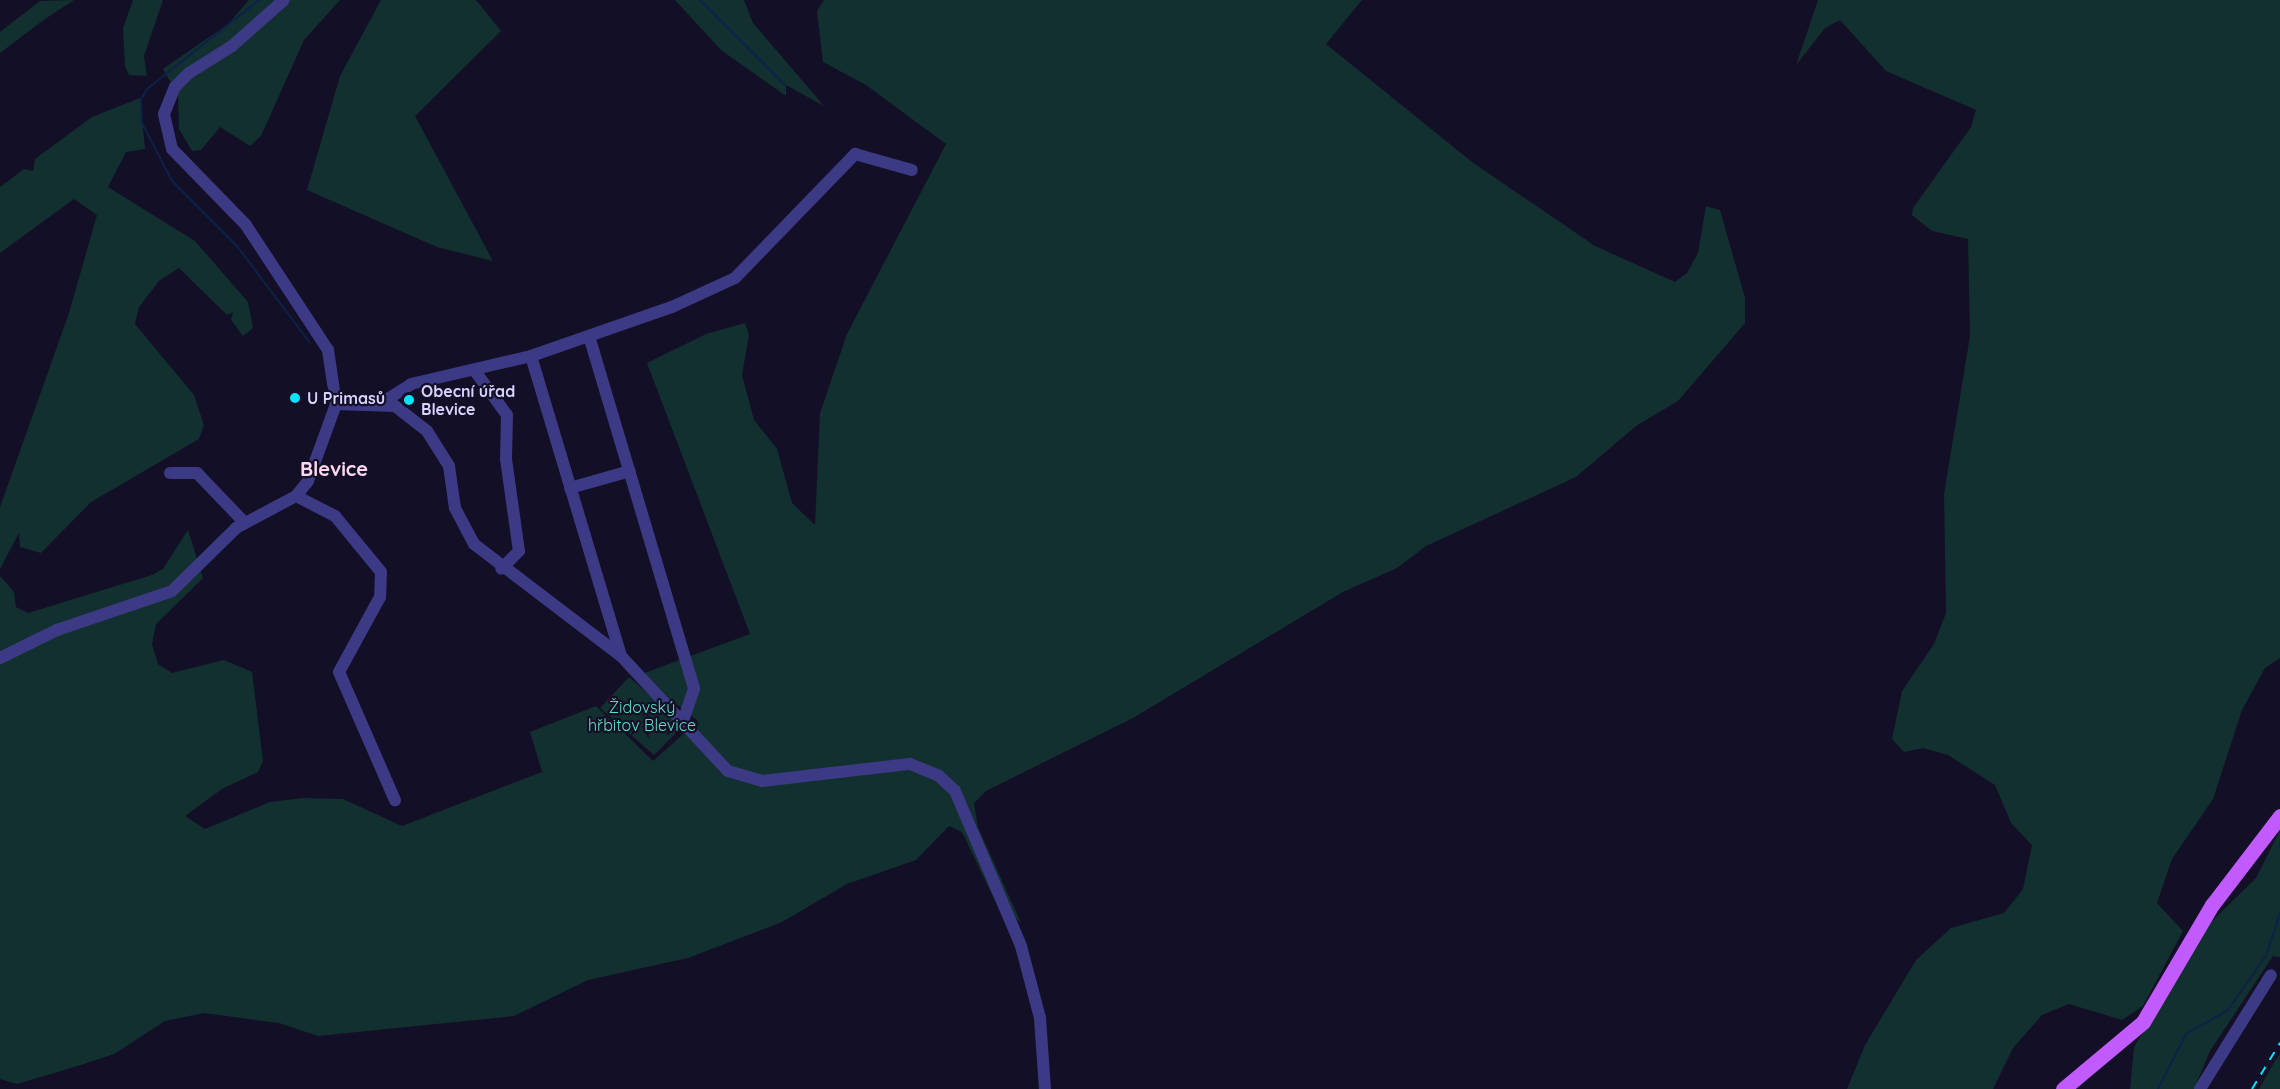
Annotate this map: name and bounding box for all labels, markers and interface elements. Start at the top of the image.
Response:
place label: Obecní úřad Blevice [421,381,515,419]
place label: U Primasů [307,388,385,408]
marker: U Primasů [288,391,302,405]
marker: Obecní úřad Blevice [402,393,416,407]
district label: Blevice [300,456,368,480]
park label: Židovský hřbitov Blevice [588,697,696,735]

